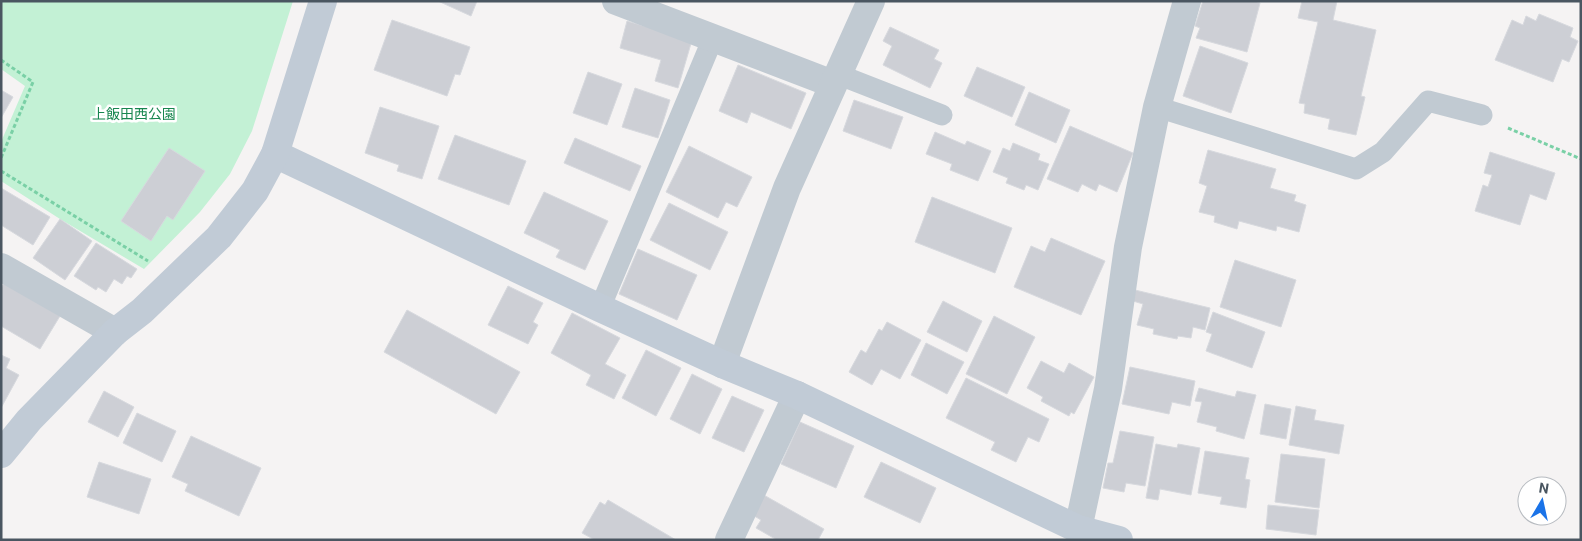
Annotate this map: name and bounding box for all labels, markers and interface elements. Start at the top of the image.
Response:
park label: 上飯田西公園 [92,106,176,122]
north arrow [1517,476,1567,526]
text: N [1538,479,1550,497]

